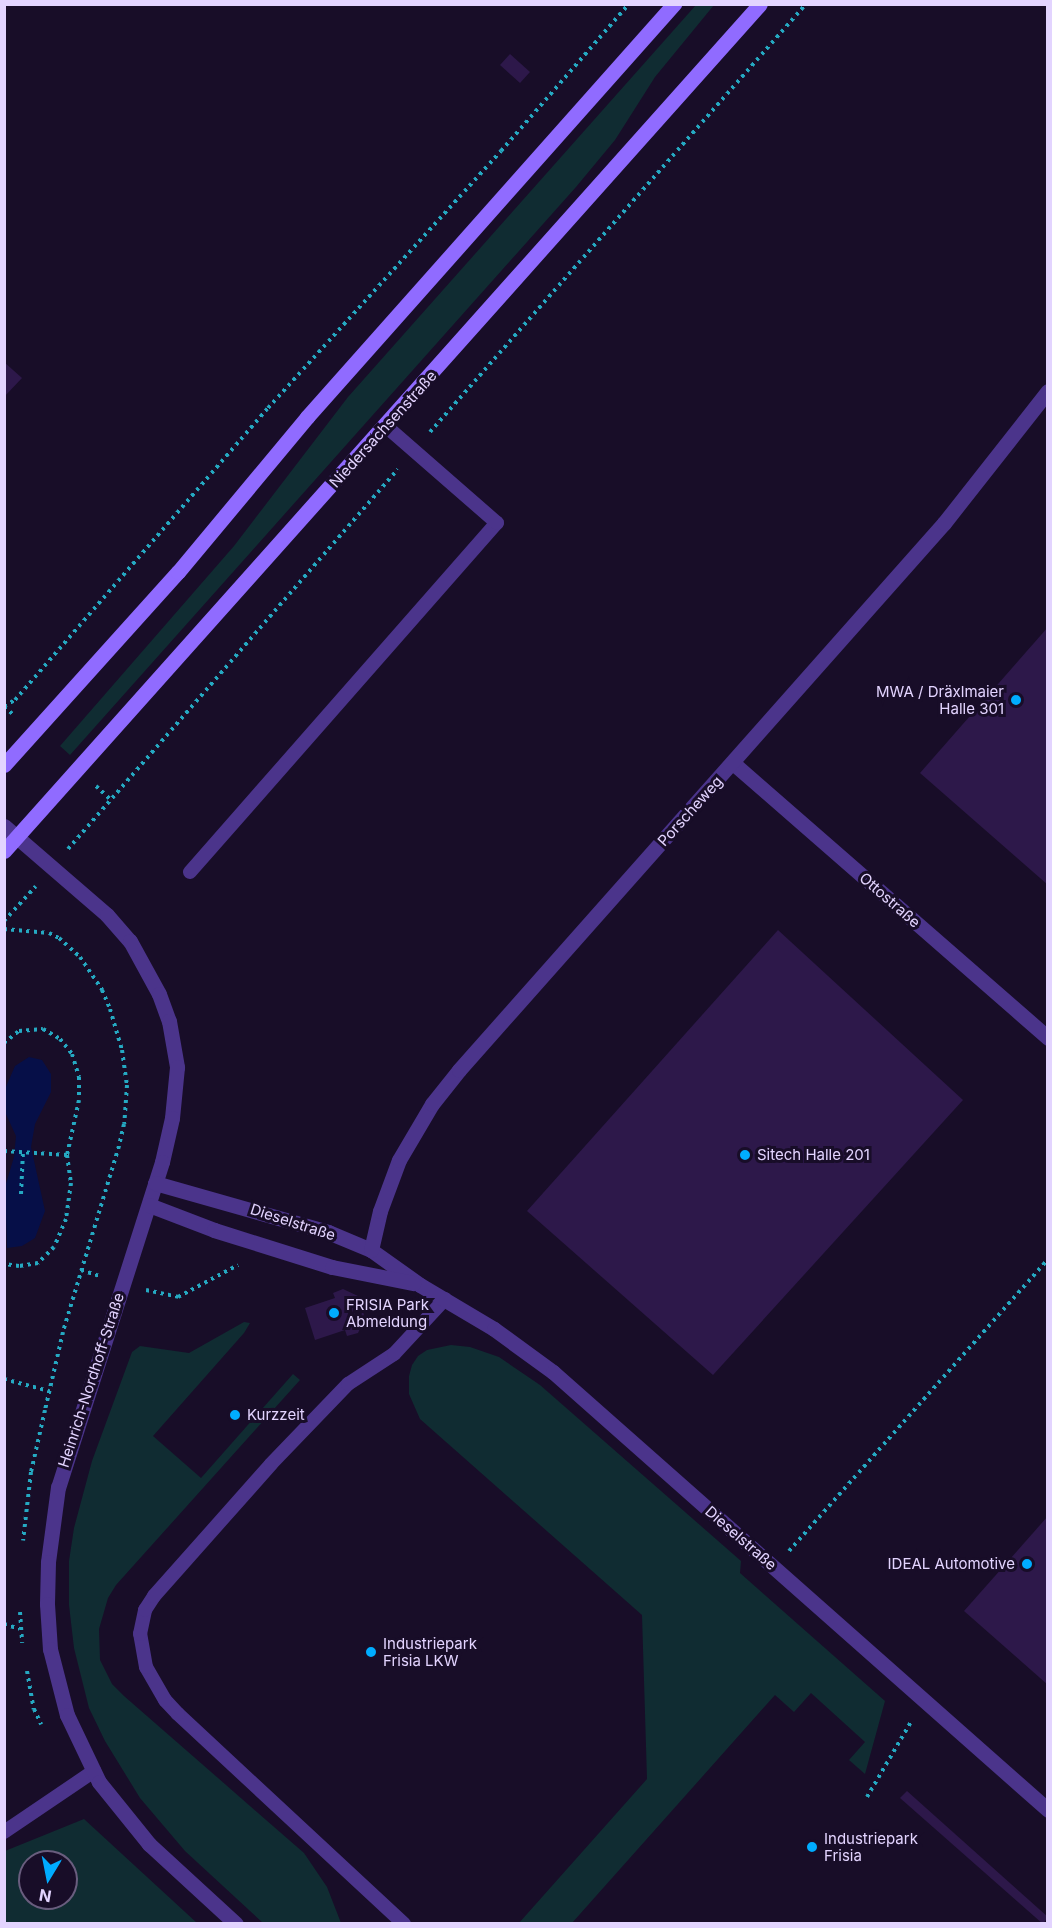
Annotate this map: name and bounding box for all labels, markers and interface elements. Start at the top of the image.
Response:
street label: Niedersachsenstraße [326,367,440,491]
place label: MWA / Dräxlmaier Halle 301 [876,682,1004,717]
marker: MWA / Dräxlmaier Halle 301 [1009,693,1023,707]
street label: Porscheweg [654,772,726,850]
street label: Ottostraße [856,869,924,931]
place label: Sitech Halle 201 [757,1146,870,1164]
marker: Sitech Halle 201 [738,1148,752,1162]
street label: Dieselstraße [248,1200,338,1244]
street label: Heinrich-Nordhoff-Straße [54,1290,128,1470]
place label: FRISIA Park Abmeldung [346,1295,429,1330]
marker: FRISIA Park Abmeldung [327,1306,341,1320]
place label: Kurzzeit [247,1406,305,1424]
marker: Kurzzeit [228,1408,242,1422]
street label: Dieselstraße [702,1502,780,1574]
place label: IDEAL Automotive [888,1555,1015,1573]
marker: IDEAL Automotive [1020,1557,1034,1571]
place label: Industriepark Frisia LKW [383,1634,477,1669]
marker: Industriepark Frisia LKW [364,1645,378,1659]
place label: Industriepark Frisia [824,1829,918,1864]
marker: Industriepark Frisia [805,1840,819,1854]
north arrow [18,1850,78,1910]
text: N [37,1885,53,1907]

